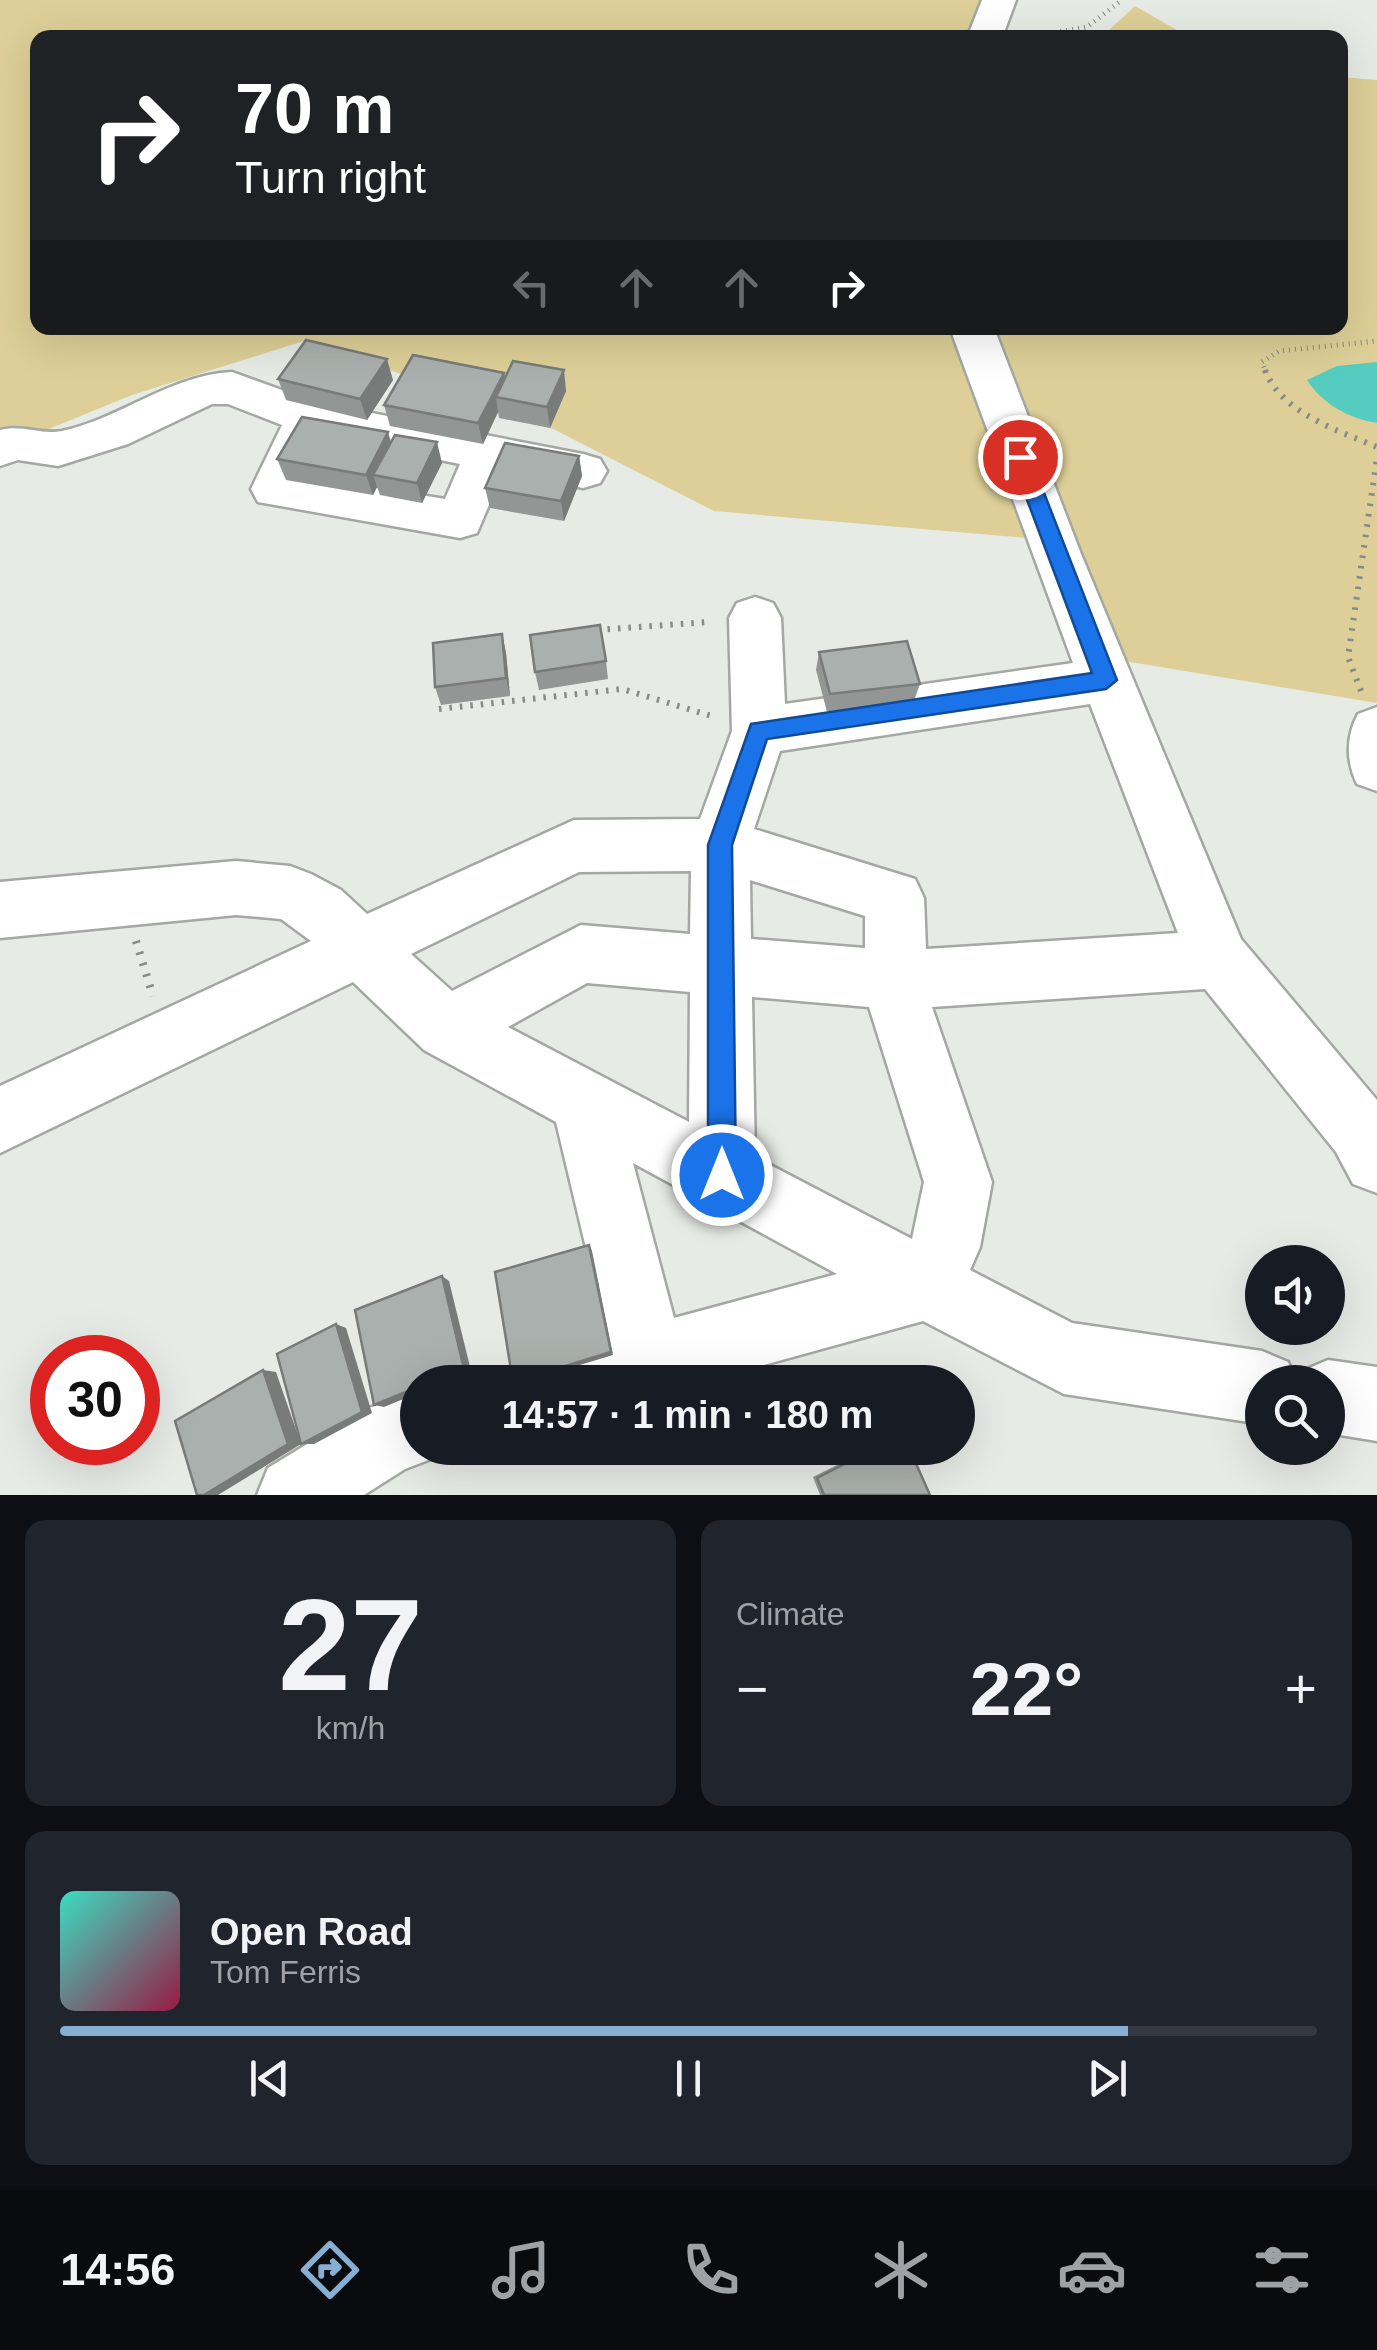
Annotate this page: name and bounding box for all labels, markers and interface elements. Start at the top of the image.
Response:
icon: right [70,70,200,200]
text: 70 m [235,70,395,148]
text: Turn right [235,152,426,203]
icon: left [504,260,559,315]
icon: ahead [609,260,664,315]
icon: ahead [714,260,769,315]
icon: right [819,260,874,315]
pin [978,415,1063,500]
icon: arrive [993,430,1048,485]
position arrow [670,1123,774,1227]
map controls [1245,1245,1345,1465]
button: sound [1245,1245,1345,1345]
speed limit sign: 30 [30,1335,160,1465]
button: search [1245,1365,1345,1465]
text: 14:57 · 1 min · 180 m [502,1394,873,1436]
text: 27 [278,1572,423,1718]
text: Climate [736,1596,844,1632]
text: 22° [970,1647,1083,1731]
text: − [736,1658,768,1720]
text: + [1285,1658,1317,1720]
text: km/h [316,1710,385,1746]
text: Open Road [210,1911,413,1953]
text: Tom Ferris [210,1954,361,1990]
icon: previous [242,2051,297,2106]
icon: pause [661,2051,716,2106]
icon: next [1080,2051,1135,2106]
icon: directions [295,2235,365,2305]
icon: music [486,2235,556,2305]
icon: phone [676,2235,746,2305]
icon: climate [866,2235,936,2305]
icon: car [1057,2235,1127,2305]
icon: filters [1247,2235,1317,2305]
text: 14:56 [60,2244,175,2295]

